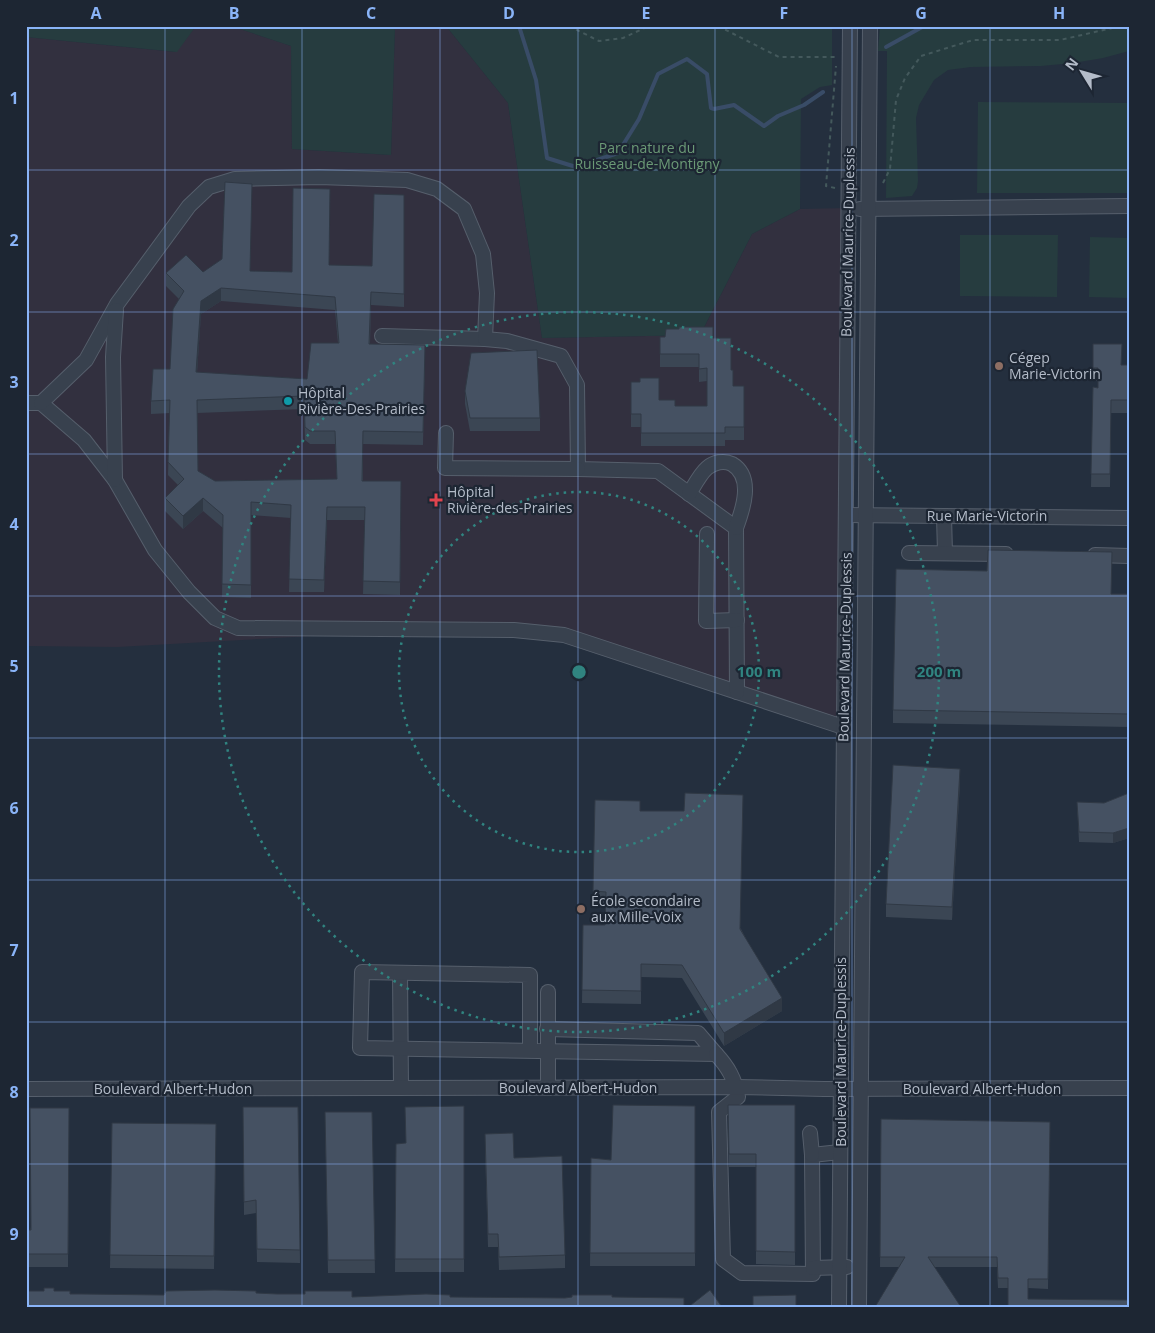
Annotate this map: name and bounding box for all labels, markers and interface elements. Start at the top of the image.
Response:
text: A [90,2,102,24]
text: B [229,2,239,24]
text: C [366,2,376,24]
text: D [503,2,515,24]
text: E [642,2,651,24]
text: F [780,2,788,24]
text: G [915,2,927,24]
text: H [1053,2,1065,24]
north arrow [1058,48,1108,98]
text: N [1060,54,1082,74]
text: 1 [9,87,19,109]
park label: Parc nature du Ruisseau-de-Montigny [574,138,721,173]
street label: Boulevard Maurice-Duplessis [836,147,859,337]
text: 2 [9,229,19,251]
place label: Cégep Marie-Victorin [1009,348,1101,383]
marker: Cégep Marie-Victorin [993,360,1005,372]
text: 3 [9,371,19,393]
place label: Hôpital Rivière-Des-Prairies [298,383,425,418]
marker: Hôpital Rivière-Des-Prairies [282,395,294,407]
place label: Hôpital Rivière-des-Prairies [447,482,573,517]
marker: Hôpital Rivière-des-Prairies [429,493,443,507]
street label: Rue Marie-Victorin [927,506,1047,525]
text: 4 [9,513,19,535]
street label: Boulevard Maurice-Duplessis [833,552,856,742]
text: 5 [9,655,19,677]
text: 100 m [737,661,781,681]
text: 200 m [917,661,961,681]
centre of rings [570,663,588,681]
text: 6 [9,797,19,819]
place label: École secondaire aux Mille-Voix [591,891,701,926]
marker: École secondaire aux Mille-Voix [575,903,587,915]
text: 7 [9,939,19,961]
street label: Boulevard Maurice-Duplessis [831,957,850,1147]
street label: Boulevard Albert-Hudon [499,1078,657,1097]
street label: Boulevard Albert-Hudon [94,1079,252,1098]
street label: Boulevard Albert-Hudon [903,1079,1061,1098]
text: 8 [9,1081,19,1103]
text: 9 [9,1223,19,1245]

